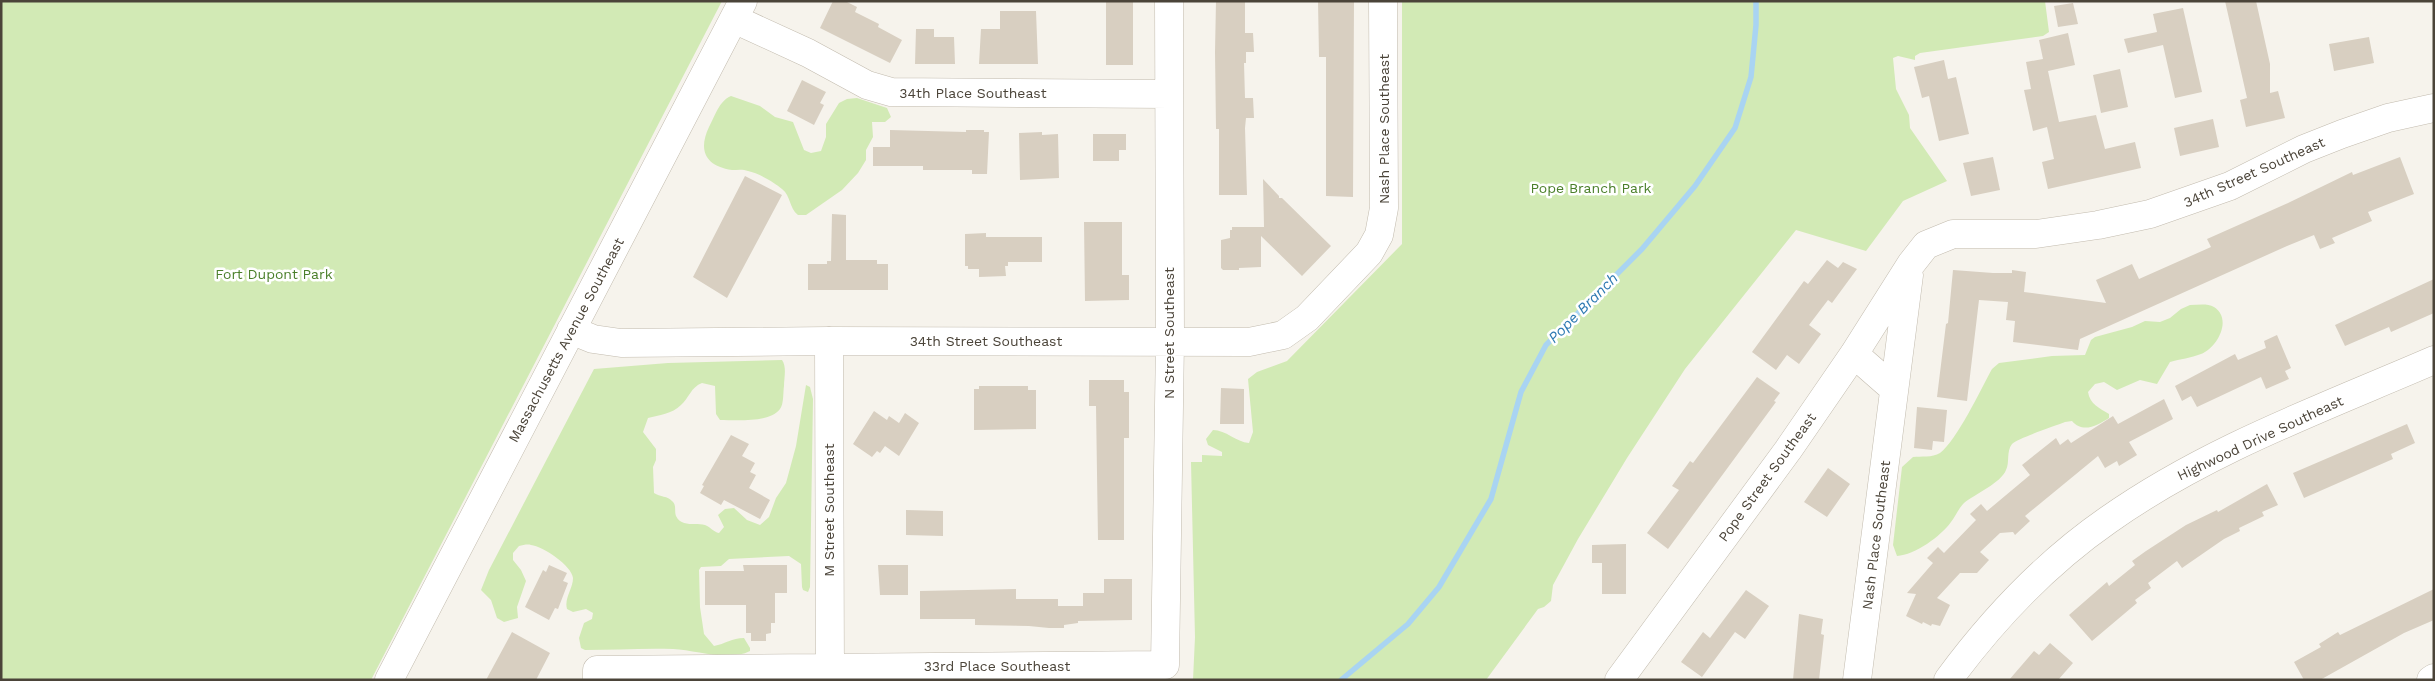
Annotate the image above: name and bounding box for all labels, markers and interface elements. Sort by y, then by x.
street label: Nash Place Southeast [1376,54,1392,204]
street label: 34th Place Southeast [899,85,1047,101]
street label: 34th Street Southeast [2181,134,2327,210]
park label: Pope Branch Park [1530,180,1652,196]
street label: Massachusetts Avenue Southeast [505,235,627,445]
park label: Fort Dupont Park [215,266,333,282]
street label: N Street Southeast [1161,267,1177,399]
water label: Pope Branch [1544,269,1622,347]
street label: 34th Street Southeast [910,333,1062,349]
street label: Highwood Drive Southeast [2174,392,2346,484]
street label: Pope Street Southeast [1715,409,1819,544]
street label: M Street Southeast [821,443,837,577]
street label: Nash Place Southeast [1859,459,1893,611]
street label: 33rd Place Southeast [924,658,1070,674]

